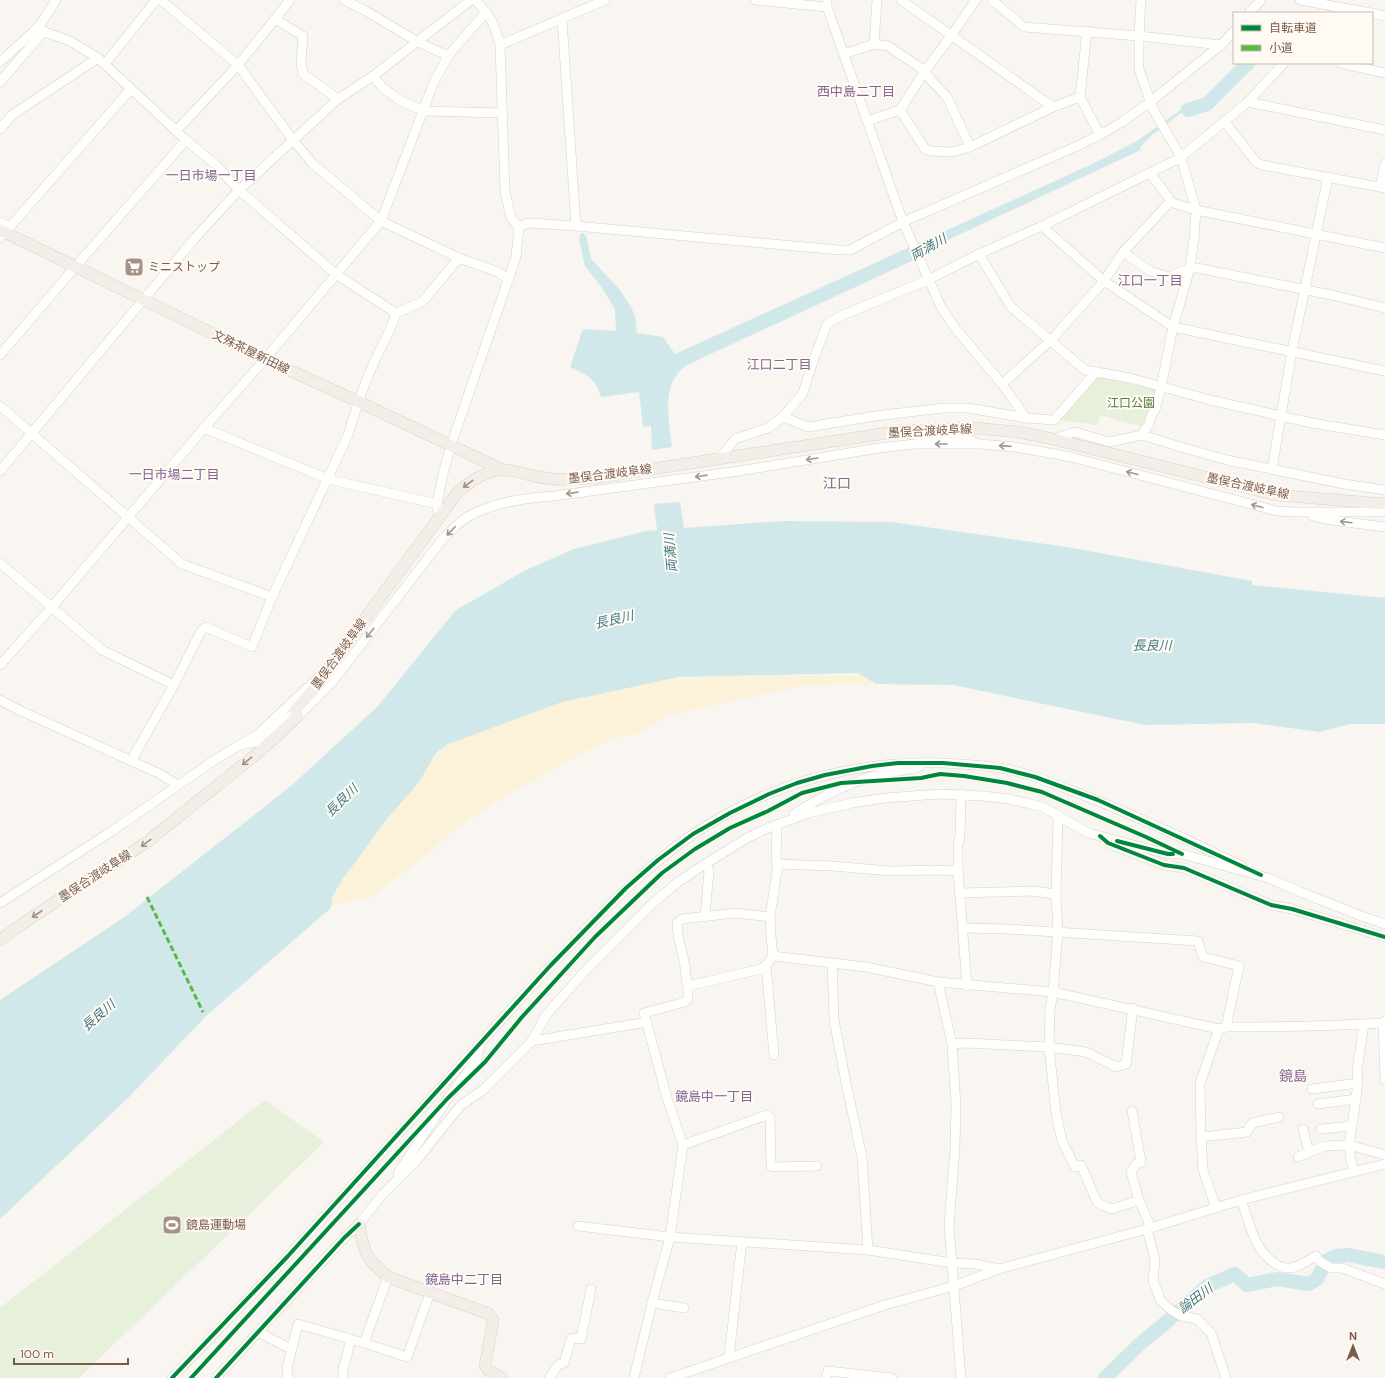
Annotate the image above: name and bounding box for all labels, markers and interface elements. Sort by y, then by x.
legend [1233,12,1373,64]
text: 自転車道 [1269,20,1317,36]
text: 小道 [1269,40,1293,56]
district label: 西中島二丁目 [817,83,895,100]
district label: 一日市場一丁目 [165,167,257,184]
water label: 両満川 [907,229,951,265]
supermarket icon: ミニストップ [123,256,145,278]
place label: ミニストップ [148,259,220,275]
district label: 江口一丁目 [1117,272,1183,289]
street label: 文殊茶屋新田線 [210,326,292,378]
district label: 江口二丁目 [746,356,812,373]
park label: 江口公園 [1107,395,1155,411]
street label: 墨俣合渡岐阜線 [888,421,972,441]
one-way arrow [935,440,948,448]
one-way arrow [999,442,1012,449]
one-way arrow [806,455,819,463]
street label: 墨俣合渡岐阜線 [567,461,653,487]
district label: 一日市場二丁目 [128,466,220,483]
one-way arrow [1125,469,1138,476]
street label: 墨俣合渡岐阜線 [1205,469,1291,503]
one-way arrow [695,472,708,480]
district label: 江口 [823,474,851,492]
one-way arrow [463,480,474,488]
one-way arrow [566,489,579,497]
one-way arrow [1251,502,1264,509]
one-way arrow [1340,518,1353,526]
one-way arrow [446,526,456,536]
water label: 両満川 [660,531,681,573]
water label: 長良川 [593,606,637,632]
street label: 墨俣合渡岐阜線 [308,615,370,693]
one-way arrow [366,628,375,639]
water label: 長良川 [1132,637,1173,654]
one-way arrow [242,757,253,766]
water label: 長良川 [321,779,363,820]
one-way arrow [141,839,152,847]
street label: 墨俣合渡岐阜線 [55,846,135,906]
one-way arrow [32,910,43,918]
water label: 長良川 [78,995,120,1035]
district label: 鏡島 [1279,1067,1307,1085]
district label: 鏡島中一丁目 [675,1088,753,1105]
sports icon: 鏡島運動場 [161,1214,183,1236]
place label: 鏡島運動場 [186,1217,246,1233]
district label: 鏡島中二丁目 [425,1271,503,1288]
water label: 論田川 [1175,1279,1218,1317]
north arrow [1333,1326,1373,1366]
text: N [1349,1329,1357,1343]
scale bar [14,1340,128,1366]
text: 100 m [20,1346,54,1362]

